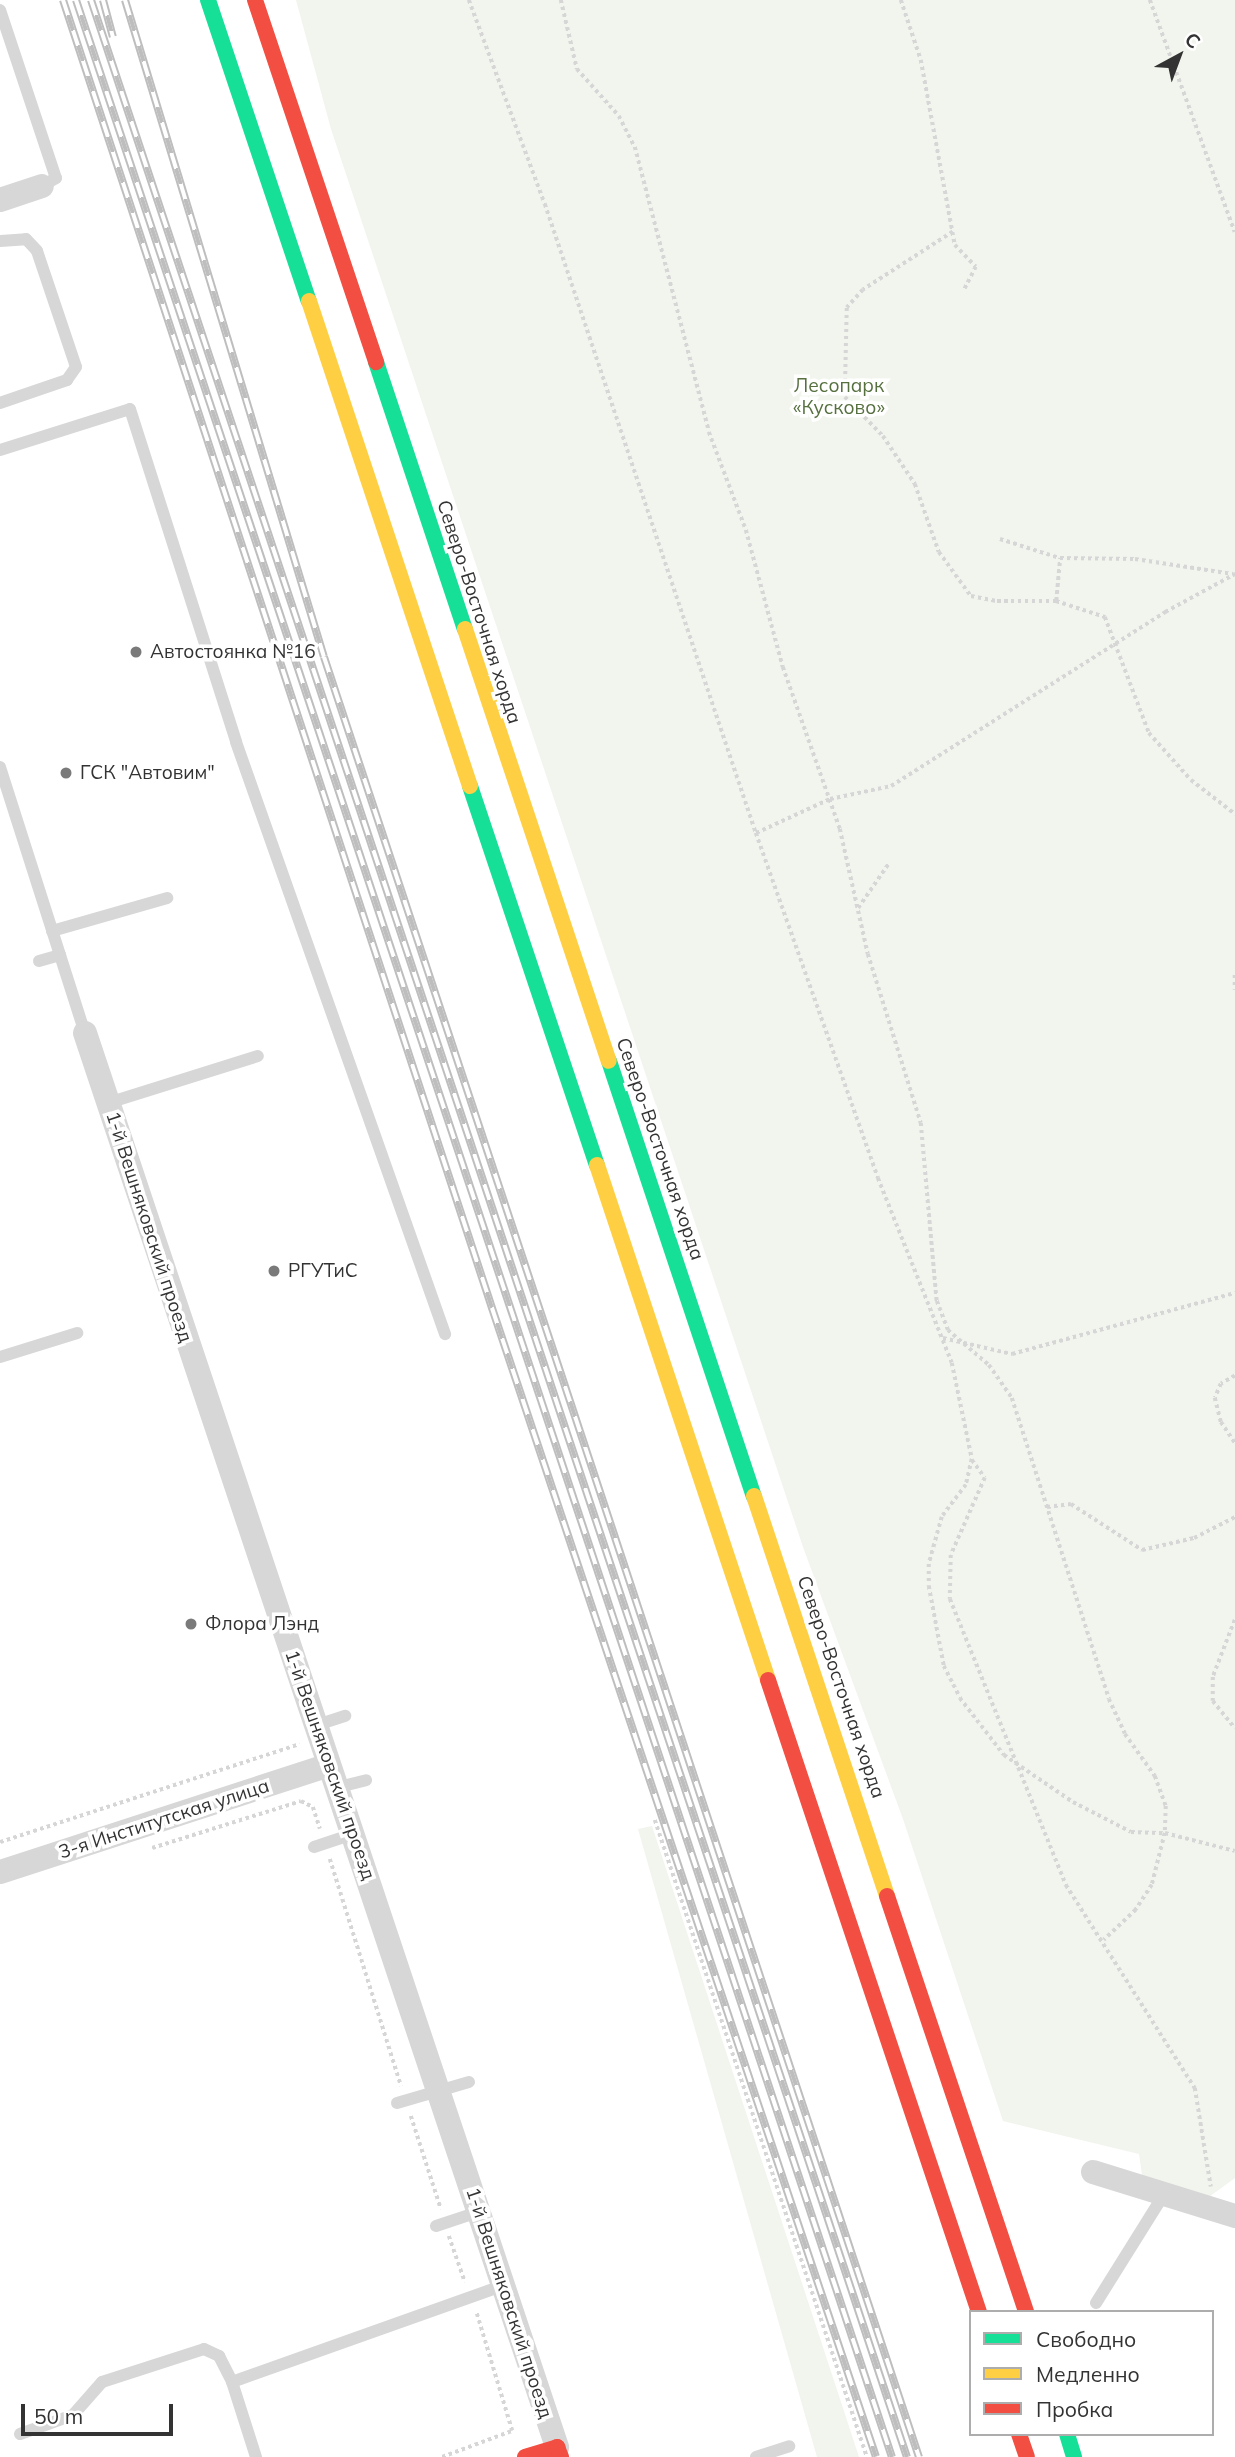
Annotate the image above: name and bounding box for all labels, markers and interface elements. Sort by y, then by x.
north arrow [1144,21,1214,91]
text: С [1180,27,1206,53]
park label: Лесопарк «Кусково» [793,375,885,419]
street label: Северо-Восточная хорда [432,497,526,727]
place label: Автостоянка №16 [150,641,316,663]
marker: Автостоянка №16 [128,644,144,660]
place label: ГСК "Автовим" [80,762,215,784]
marker: ГСК "Автовим" [58,765,74,781]
street label: Северо-Восточная хорда [611,1035,709,1263]
street label: 1-й Вешняковский проезд [101,1109,197,1345]
place label: РГУТиС [288,1260,358,1282]
marker: РГУТиС [266,1263,282,1279]
street label: Северо-Восточная хорда [792,1573,890,1801]
place label: Флора Лэнд [205,1613,319,1635]
marker: Флора Лэнд [183,1616,199,1632]
street label: 1-й Вешняковский проезд [280,1647,380,1883]
street label: 3-я Институтская улица [56,1774,272,1864]
street label: 1-й Вешняковский проезд [461,2185,557,2421]
legend [969,2310,1214,2436]
text: Свободно [1036,2326,1136,2352]
text: Медленно [1036,2361,1140,2387]
scale bar [24,2390,177,2434]
text: Пробка [1036,2396,1113,2422]
text: 50 m [34,2403,83,2429]

